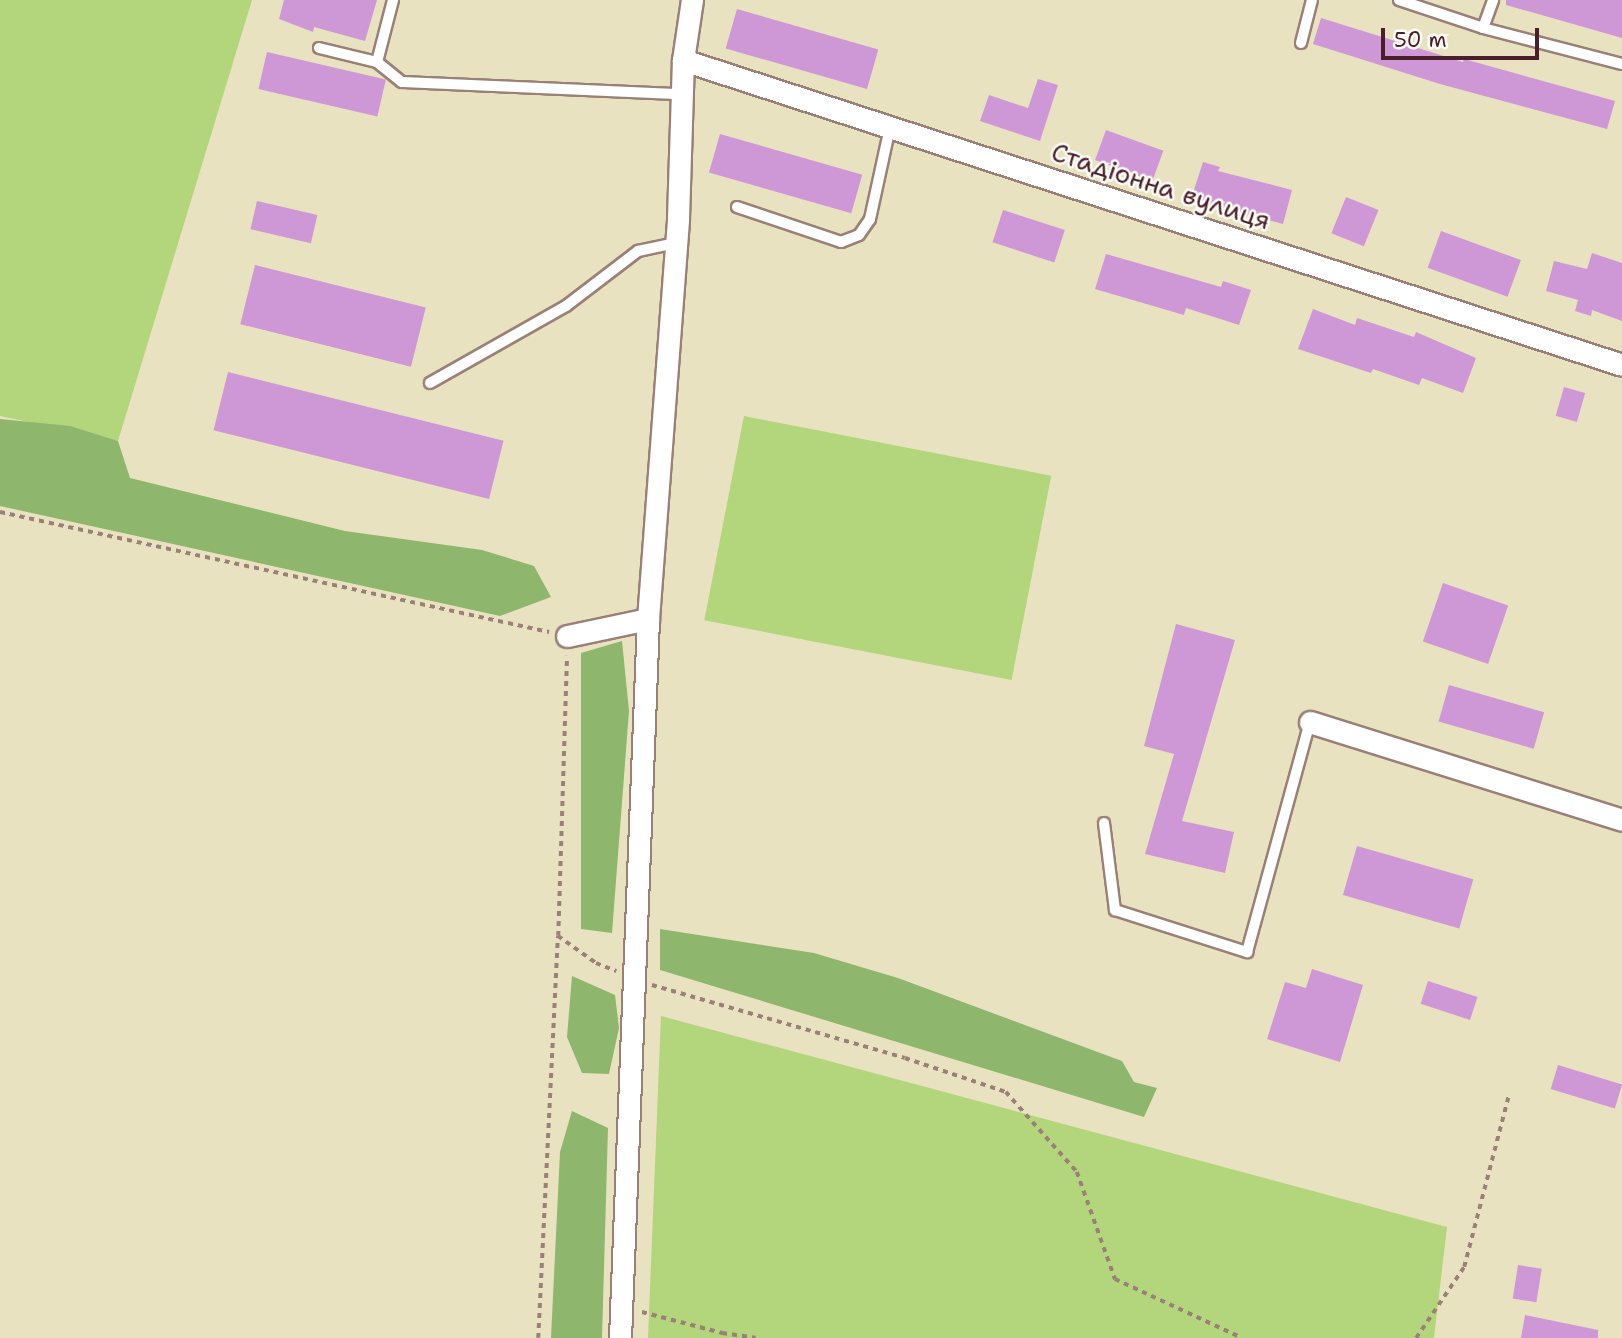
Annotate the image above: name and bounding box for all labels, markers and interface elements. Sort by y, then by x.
scale bar [1384,14,1542,58]
text: 50 m [1394,26,1447,54]
street label: Стадіонна вулиця [1048,136,1274,236]

